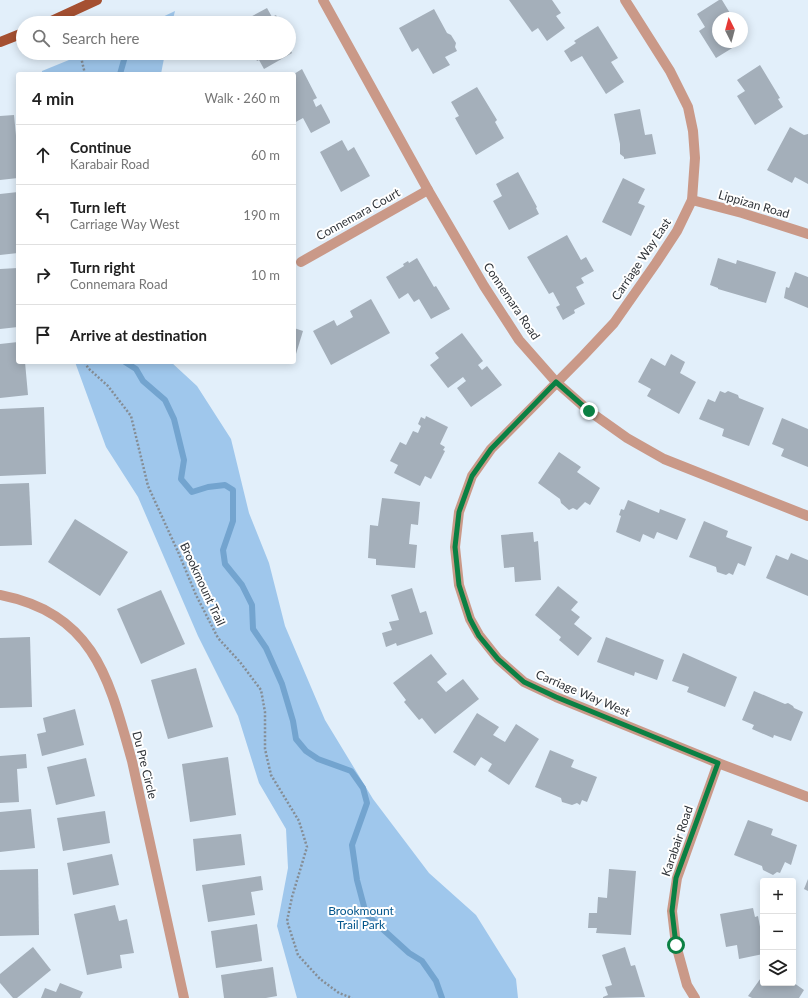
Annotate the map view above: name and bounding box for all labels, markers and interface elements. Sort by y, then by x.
north arrow [712,12,748,48]
search box [16,16,296,60]
icon: search [30,27,52,49]
text: Search here [62,29,139,47]
text: 4 min [32,88,74,109]
text: Walk · 260 m [204,90,280,106]
text: Continue [70,138,131,156]
icon: ahead [32,144,54,166]
text: 60 m [251,147,280,163]
text: Karabair Road [70,156,150,172]
street label: Connemara Court [313,184,403,243]
street label: Lippizan Road [717,187,791,221]
text: Turn left [70,198,126,216]
icon: left [32,204,54,226]
text: 190 m [243,207,280,223]
street label: Carriage Way East [608,215,674,303]
text: Carriage Way West [70,216,179,232]
text: Turn right [70,258,135,276]
street label: Connemara Road [481,259,543,343]
icon: right [32,264,54,286]
text: 10 m [251,267,280,283]
text: Connemara Road [70,276,168,292]
icon: arrive [32,324,54,346]
text: Arrive at destination [70,326,207,344]
route end [580,402,598,420]
street label: Brookmount Trail [177,540,229,628]
street label: Carriage Way West [534,666,633,720]
street label: Du Pre Circle [129,730,161,800]
street label: Karabair Road [658,804,696,878]
map controls [760,878,796,986]
button: + [760,878,796,914]
park label: Brookmount Trail Park [328,903,395,932]
button: − [760,914,796,950]
route start [667,936,685,954]
button: layers [760,950,796,986]

